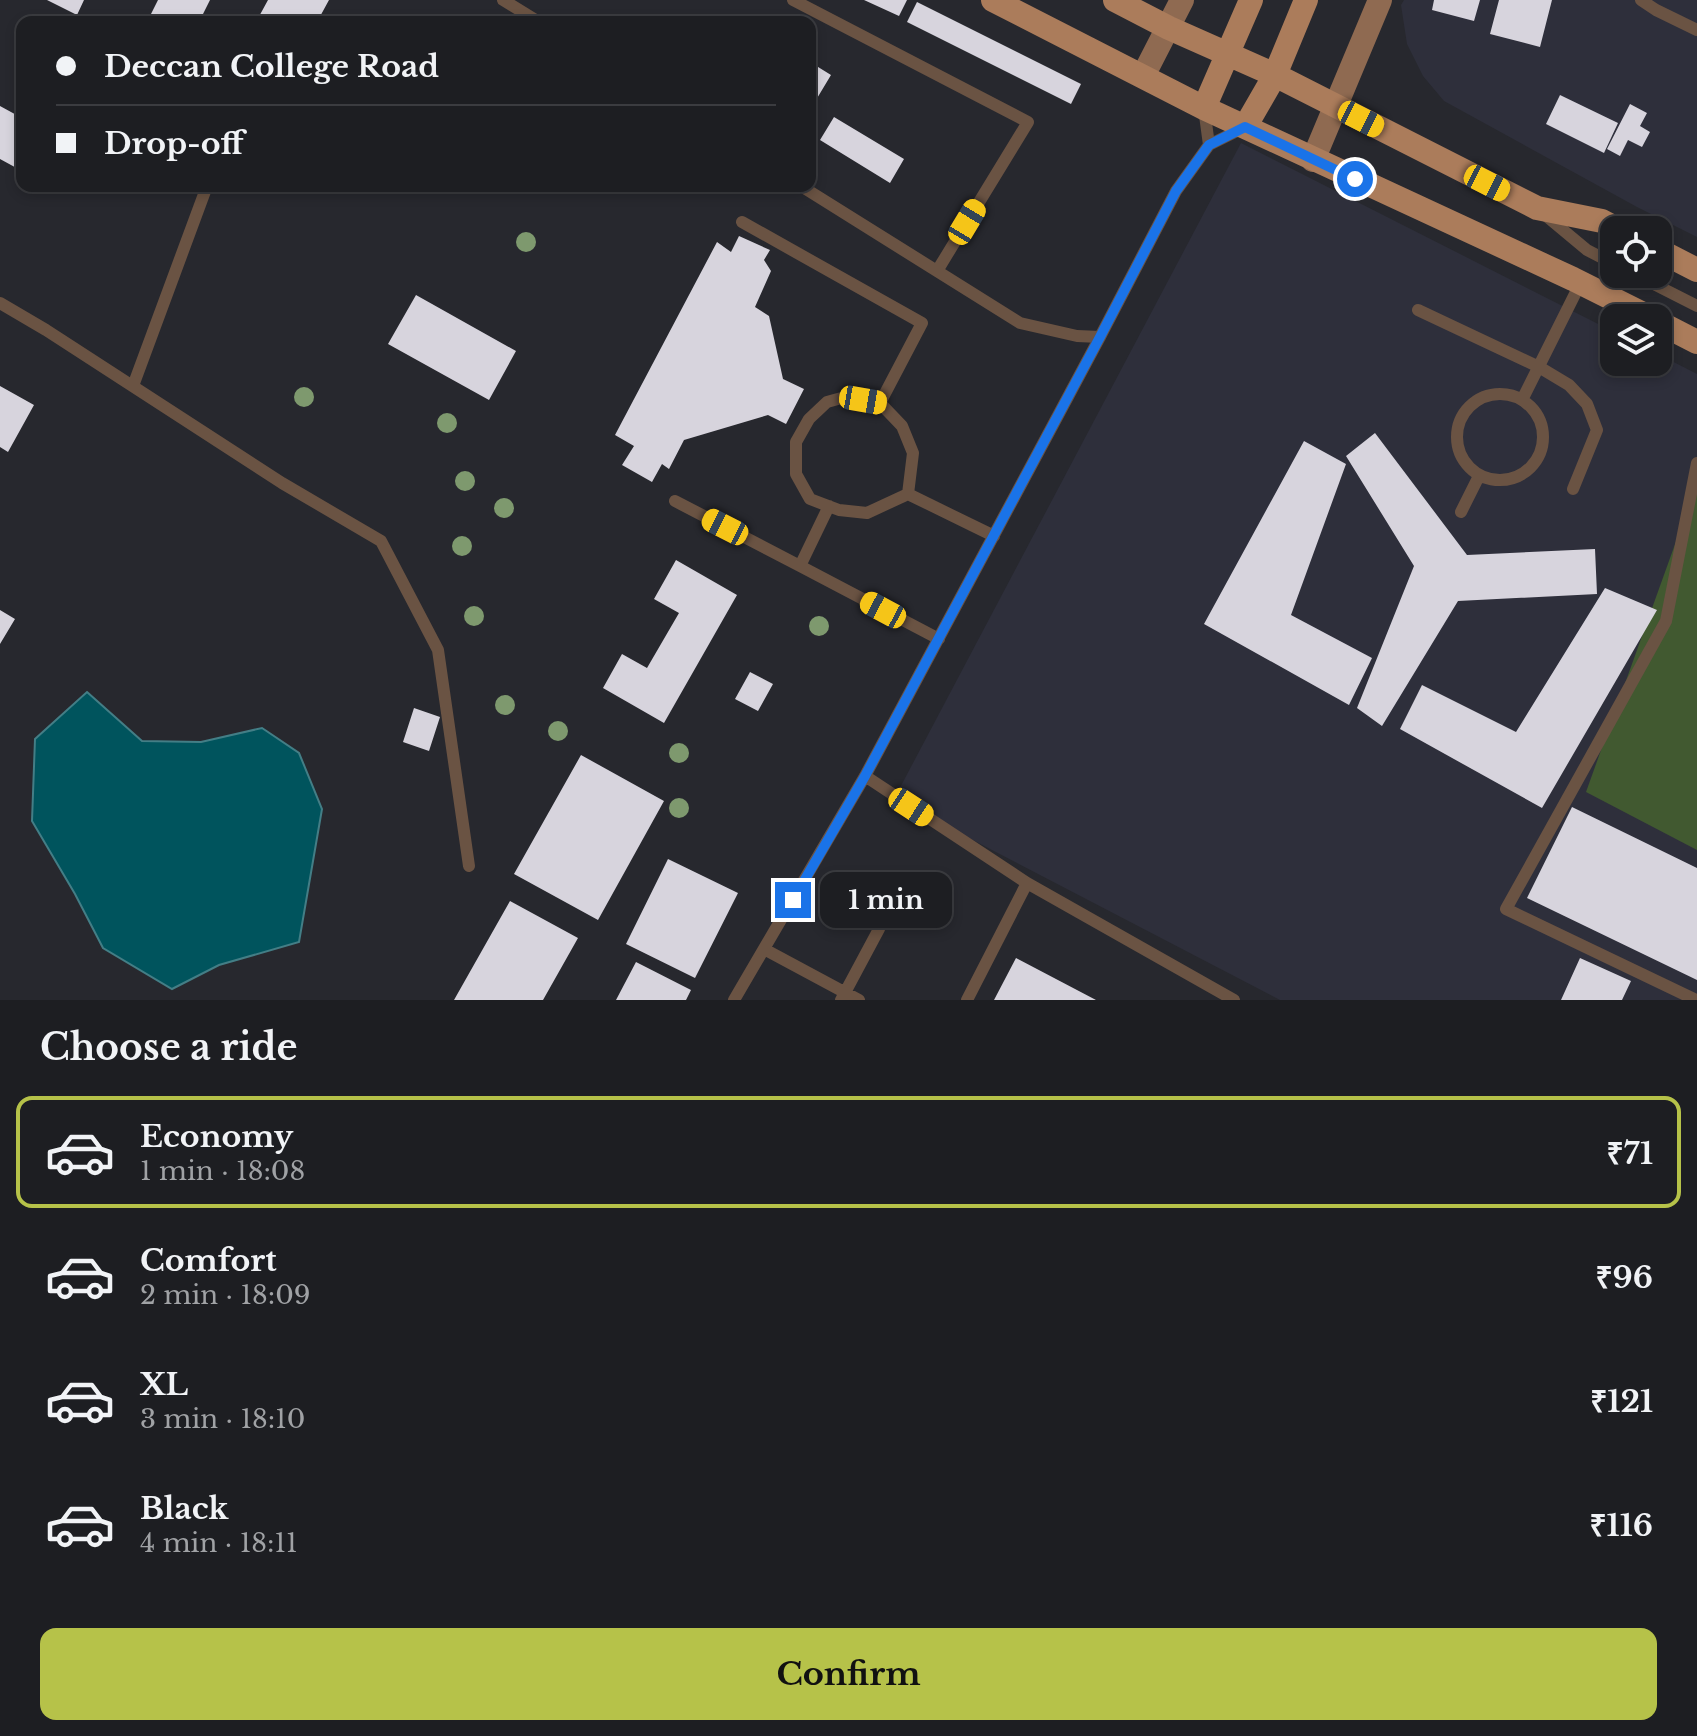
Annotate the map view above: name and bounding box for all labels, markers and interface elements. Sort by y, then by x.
text: Deccan College Road [104,48,439,85]
car [1334,97,1388,141]
text: Drop-off [104,125,244,162]
route start [1337,161,1373,197]
car [1460,161,1514,205]
car [944,195,990,249]
map controls [1600,216,1672,376]
button: locate [1600,216,1672,288]
button: layers [1600,304,1672,376]
car [837,384,889,416]
car [698,505,752,549]
car [856,588,910,632]
car [884,784,938,830]
callout: 1 min [821,872,953,928]
route end [775,882,811,918]
text: 1 min [848,884,924,916]
text: Choose a ride [40,1025,297,1070]
icon: car [44,1116,116,1188]
text: Economy [140,1118,293,1155]
text: ₹71 [1607,1135,1653,1172]
text: 1 min · 18:08 [140,1155,305,1187]
icon: car [44,1240,116,1312]
text: Comfort [140,1242,277,1279]
text: ₹96 [1595,1259,1653,1296]
text: 2 min · 18:09 [140,1279,311,1311]
icon: car [44,1364,116,1436]
text: XL [140,1366,188,1403]
text: ₹121 [1590,1383,1653,1420]
text: 3 min · 18:10 [140,1403,305,1435]
icon: car [44,1488,116,1560]
text: Black [140,1490,228,1527]
text: ₹116 [1589,1507,1653,1544]
text: 4 min · 18:11 [140,1527,298,1559]
button: Confirm [40,1628,1657,1720]

